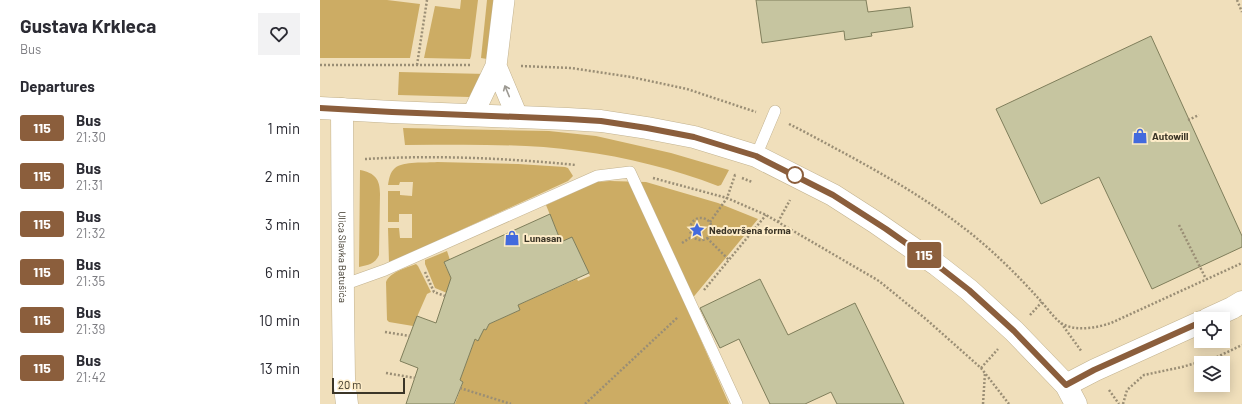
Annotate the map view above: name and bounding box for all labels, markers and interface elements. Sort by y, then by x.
button: heart [258,13,300,55]
text: Gustava Krkleca [20,14,156,37]
text: Bus [20,41,41,57]
text: Departures [20,77,95,95]
one-way arrow [502,85,510,97]
text: Bus [76,111,101,129]
text: 115 [33,119,51,136]
text: 1 min [267,119,300,137]
shop icon: Autowill [1131,127,1149,145]
text: 21:30 [76,129,106,145]
place label: Autowill [1152,130,1188,142]
text: Bus [76,159,101,177]
unlabelled marker [786,166,804,184]
text: 115 [33,167,51,184]
text: 2 min [265,167,300,185]
text: 21:31 [76,177,103,193]
text: Bus [76,207,101,225]
street label: Ulica Slavka Batušića [337,211,349,303]
text: 115 [33,215,51,232]
text: 3 min [265,215,300,233]
place icon: Nedovršena forma [688,221,706,239]
place label: Nedovršena forma [709,224,791,236]
text: 21:32 [76,225,105,241]
shop icon: Lunasan [503,229,521,247]
place label: Lunasan [524,232,562,244]
line badge: 115 [901,242,947,268]
text: 115 [915,246,933,263]
text: Bus [76,255,101,273]
text: 115 [33,263,51,280]
text: 6 min [265,263,300,281]
text: 21:35 [76,273,105,289]
text: Bus [76,303,101,321]
text: 115 [33,311,51,328]
text: 10 min [259,311,300,329]
map controls [1194,312,1230,392]
button: locate [1194,312,1230,348]
text: 21:39 [76,321,105,337]
text: Bus [76,351,101,369]
button: layers [1194,356,1230,392]
text: 115 [33,359,51,376]
text: 13 min [260,359,300,377]
text: 21:42 [76,369,106,385]
scale bar [332,376,405,395]
text: 20 m [338,378,361,391]

